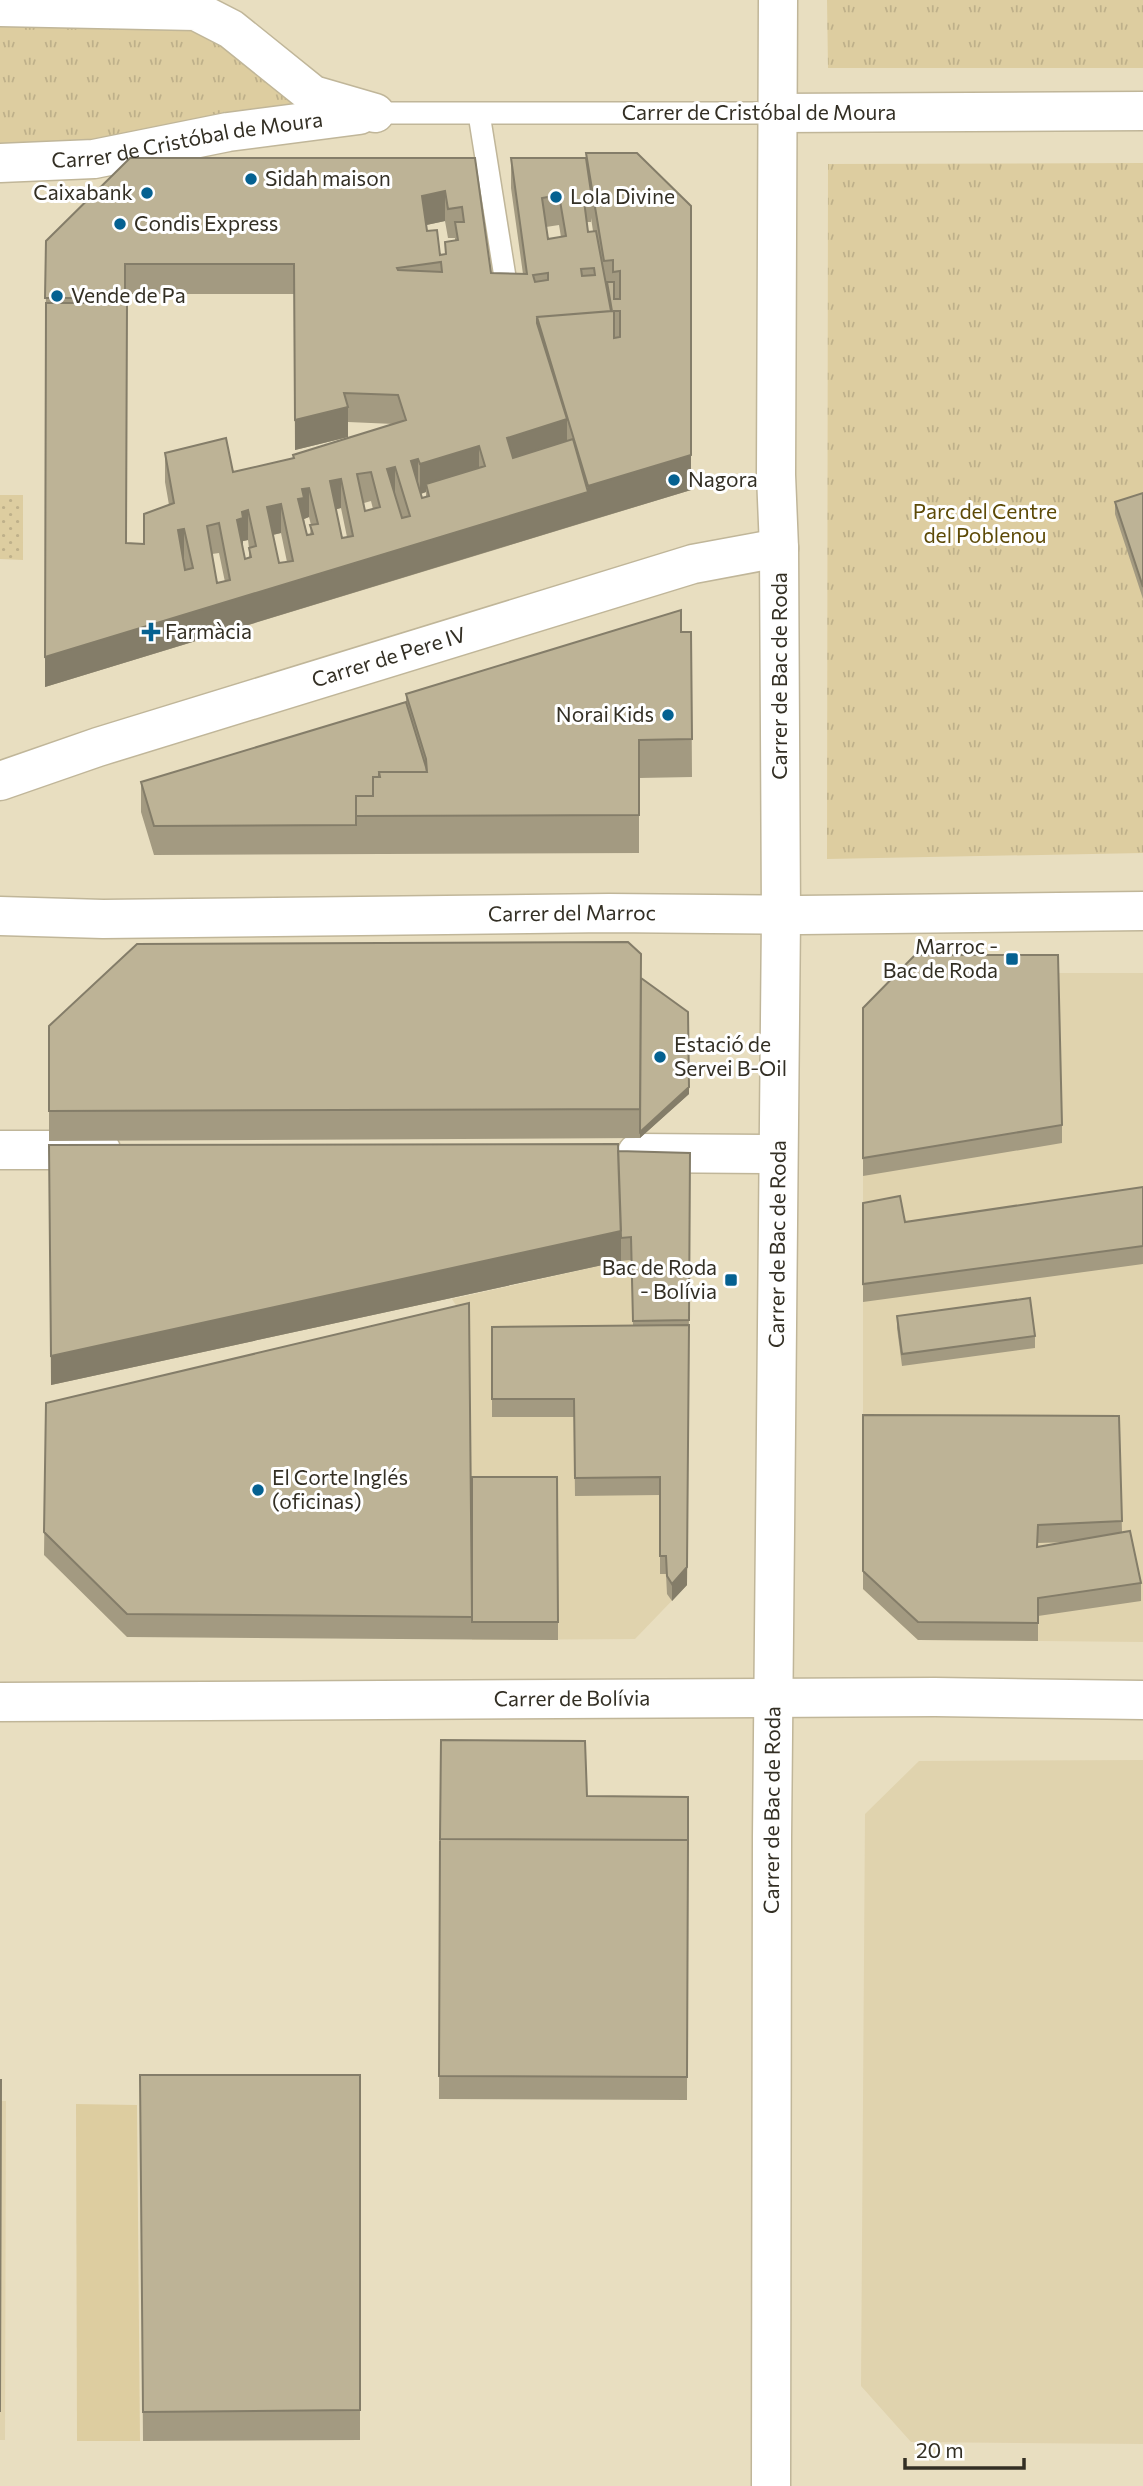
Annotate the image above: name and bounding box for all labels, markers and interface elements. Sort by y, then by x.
street label: Carrer de Cristóbal de Moura [622,99,896,124]
street label: Carrer de Cristóbal de Moura [51,106,324,172]
place label: Sidah maison [265,165,391,190]
marker: Sidah maison [243,171,259,187]
place label: Caixabank [33,179,133,204]
place label: Lola Divine [570,183,675,208]
marker: Caixabank [139,185,155,201]
marker: Lola Divine [548,189,564,205]
place label: Condis Express [134,210,278,235]
marker: Condis Express [112,216,128,232]
place label: Vende de Pa [71,282,186,307]
marker: Vende de Pa [49,288,65,304]
place label: Nagora [688,466,758,491]
marker: Nagora [666,472,682,488]
park label: Parc del Centre del Poblenou [913,498,1057,547]
street label: Carrer de Bac de Roda [766,572,791,780]
place label: Farmàcia [165,618,252,643]
street label: Carrer de Pere IV [308,621,468,692]
marker: Farmàcia [143,624,159,640]
place label: Norai Kids [556,701,654,726]
marker: Norai Kids [660,707,676,723]
street label: Carrer del Marroc [488,899,656,925]
place label: Marroc - Bac de Roda [883,933,998,982]
marker: Marroc - Bac de Roda [1004,951,1020,967]
place label: Estació de Servei B-Oil [674,1031,787,1080]
marker: Estació de Servei B-Oil [652,1049,668,1065]
street label: Carrer de Bac de Roda [763,1140,790,1348]
place label: Bac de Roda - Bolívia [602,1254,717,1303]
marker: Bac de Roda - Bolívia [723,1272,739,1288]
place label: El Corte Inglés (oficinas) [272,1464,408,1513]
marker: El Corte Inglés (oficinas) [250,1482,266,1498]
street label: Carrer de Bolívia [494,1685,650,1710]
street label: Carrer de Bac de Roda [758,1706,784,1914]
scale bar [905,2426,1024,2470]
text: 20 m [916,2437,964,2462]

